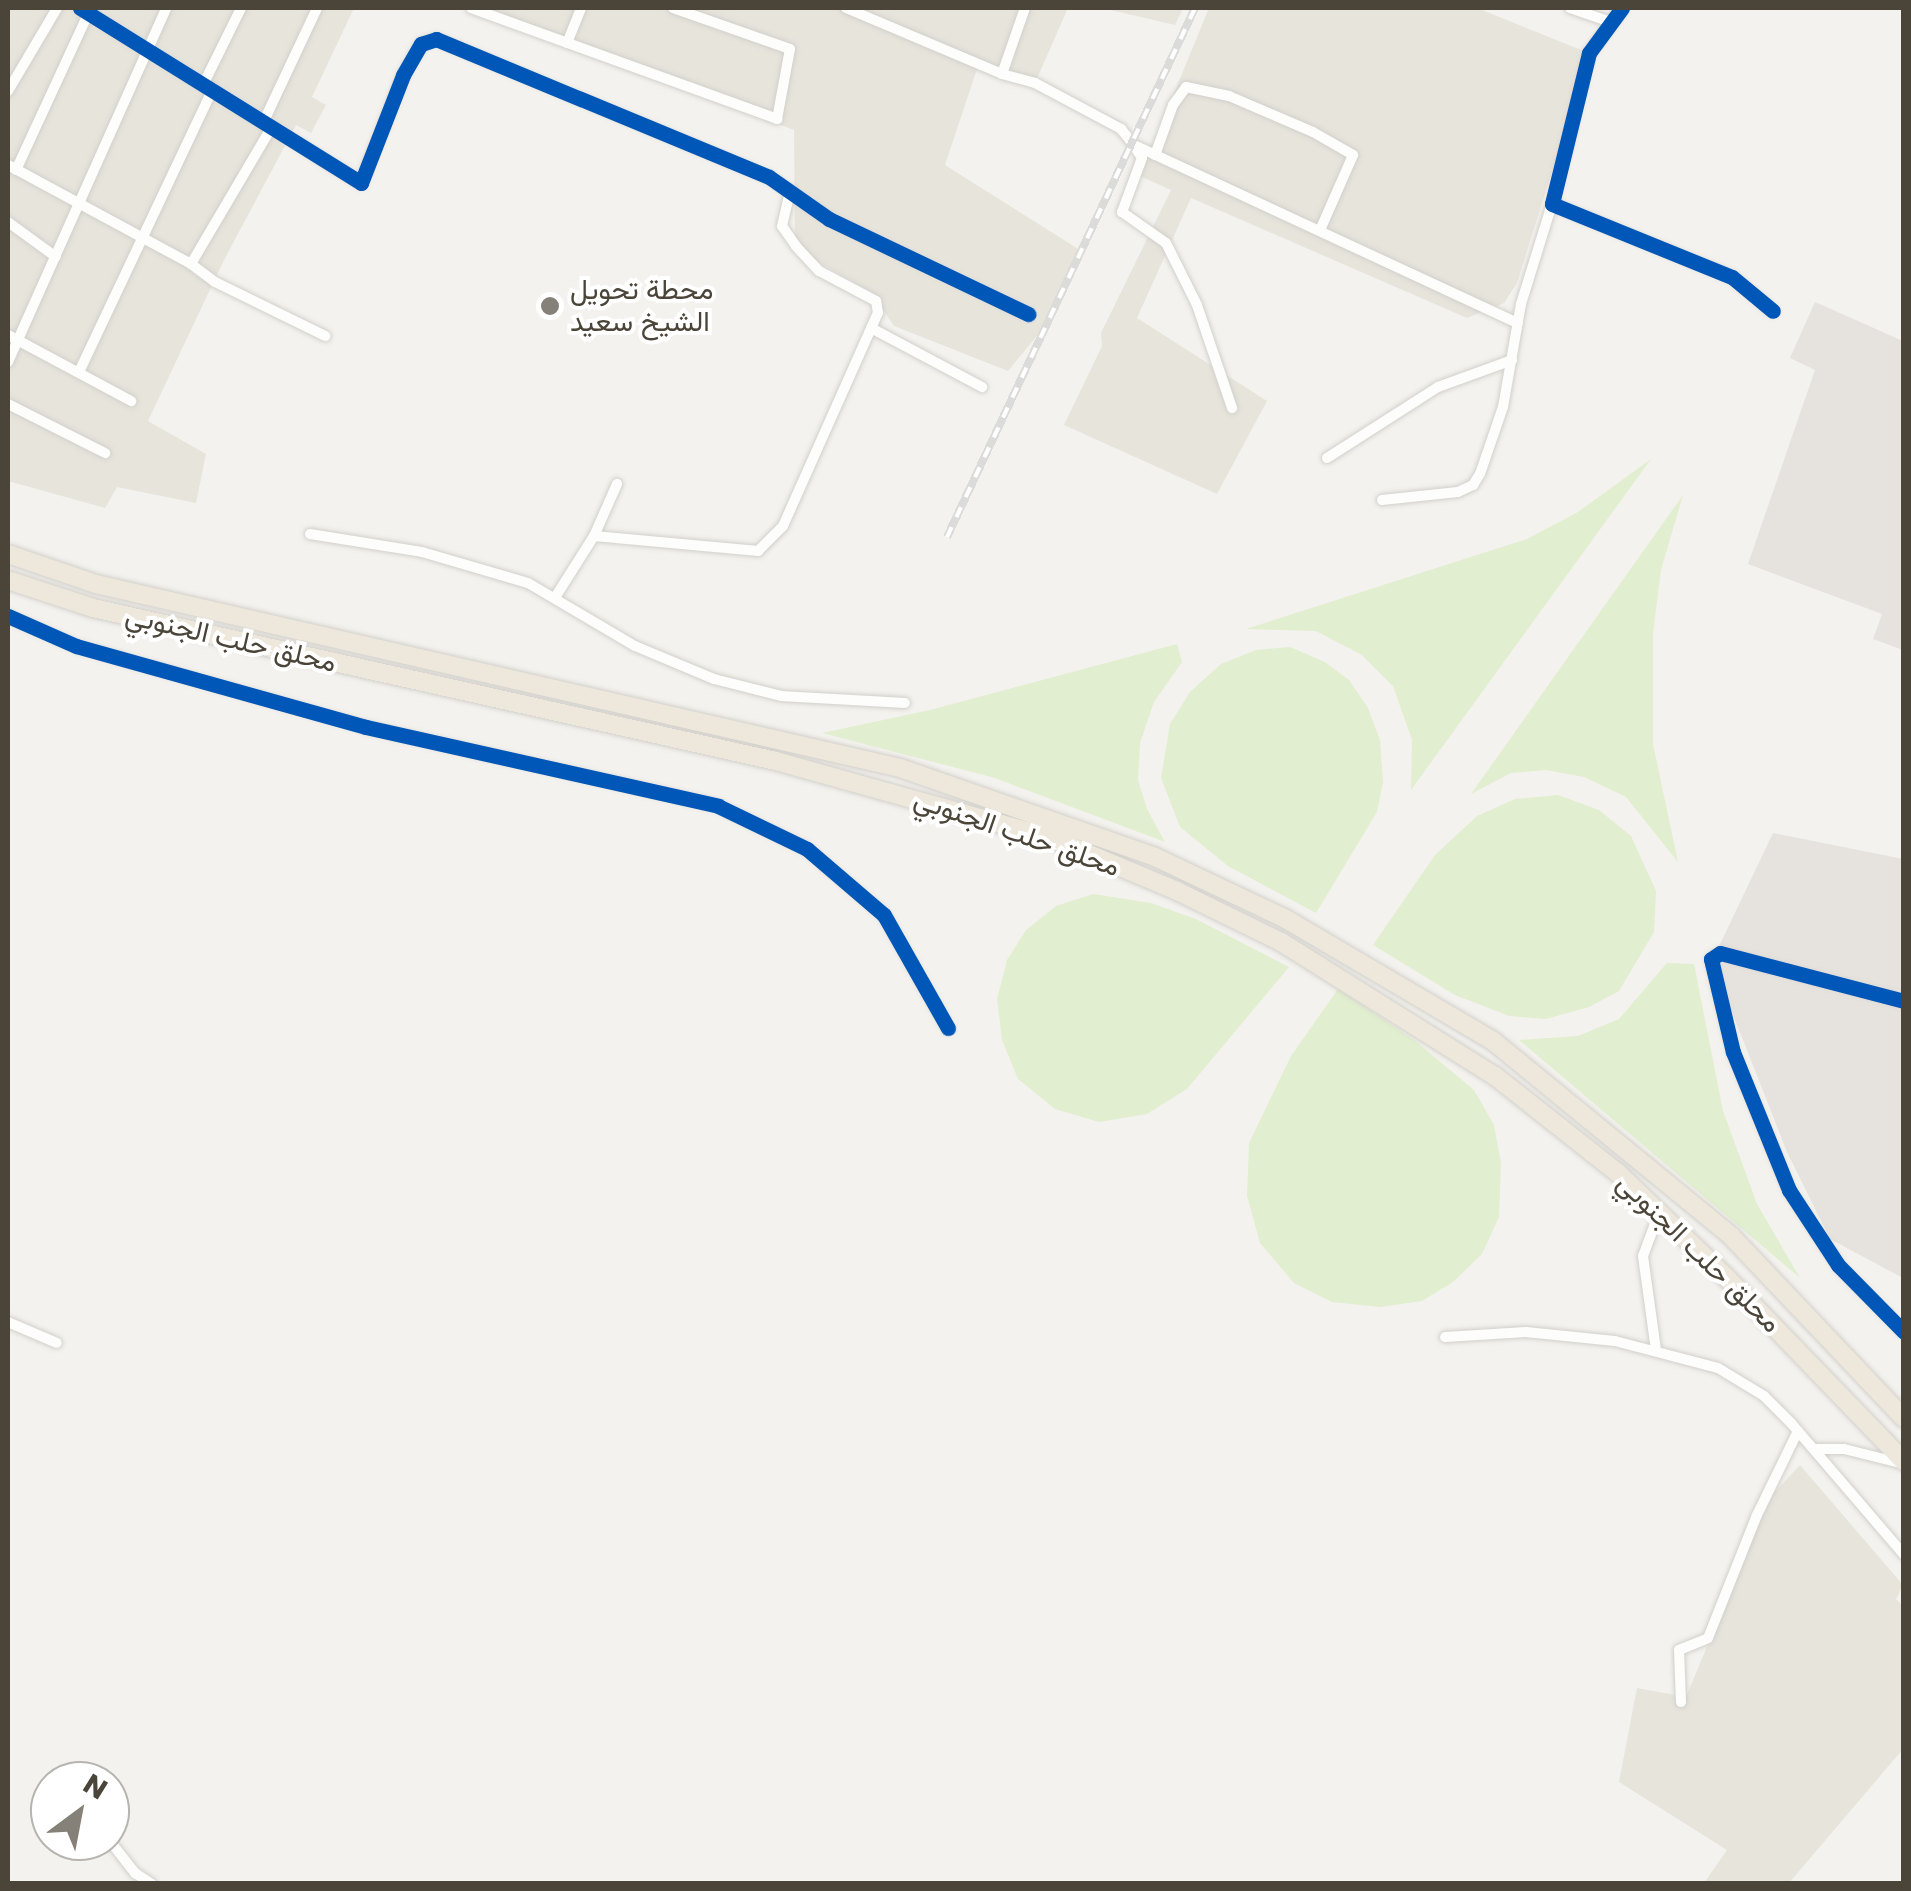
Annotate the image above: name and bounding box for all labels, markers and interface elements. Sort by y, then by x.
place label: محطة تحويل الشيخ سعيد [570,273,713,339]
marker: محطة تحويل الشيخ سعيد [539,295,561,317]
street label: محلق حلب الجنوبي [122,598,340,680]
street label: محلق حلب الجنوبي [910,782,1124,884]
street label: محلق حلب الجنوبي [1610,1166,1788,1340]
north arrow [30,1761,130,1861]
text: N [76,1765,114,1809]

